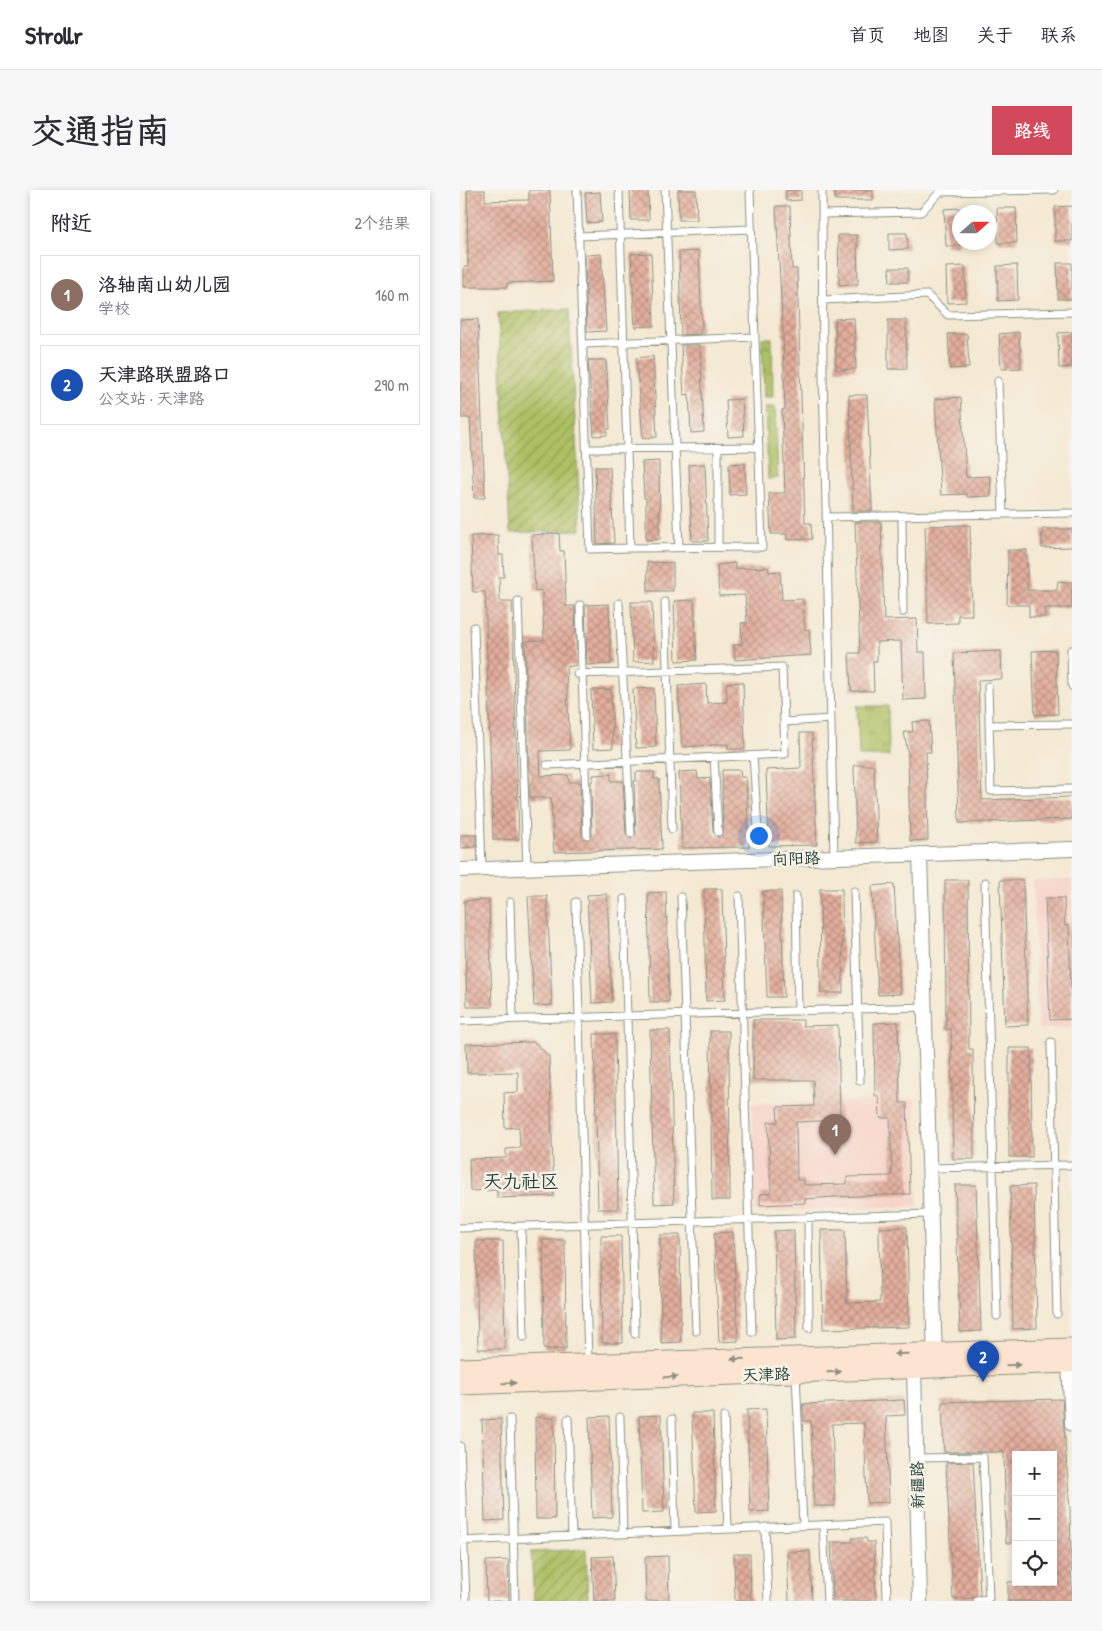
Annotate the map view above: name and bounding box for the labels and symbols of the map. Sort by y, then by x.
north arrow [952,205,997,250]
your location [746,823,772,849]
street label: 向阳路 [772,846,820,870]
pin: 1 [819,1114,851,1155]
district label: 天九社区 [483,1168,559,1194]
pin: 2 [967,1341,999,1382]
one-way arrow [893,1350,909,1358]
one-way arrow [730,1355,746,1363]
one-way arrow [1006,1361,1022,1369]
street label: 天津路 [742,1362,790,1386]
one-way arrow [826,1368,842,1376]
one-way arrow [663,1373,679,1381]
one-way arrow [501,1379,517,1387]
street label: 新疆路 [906,1461,928,1509]

